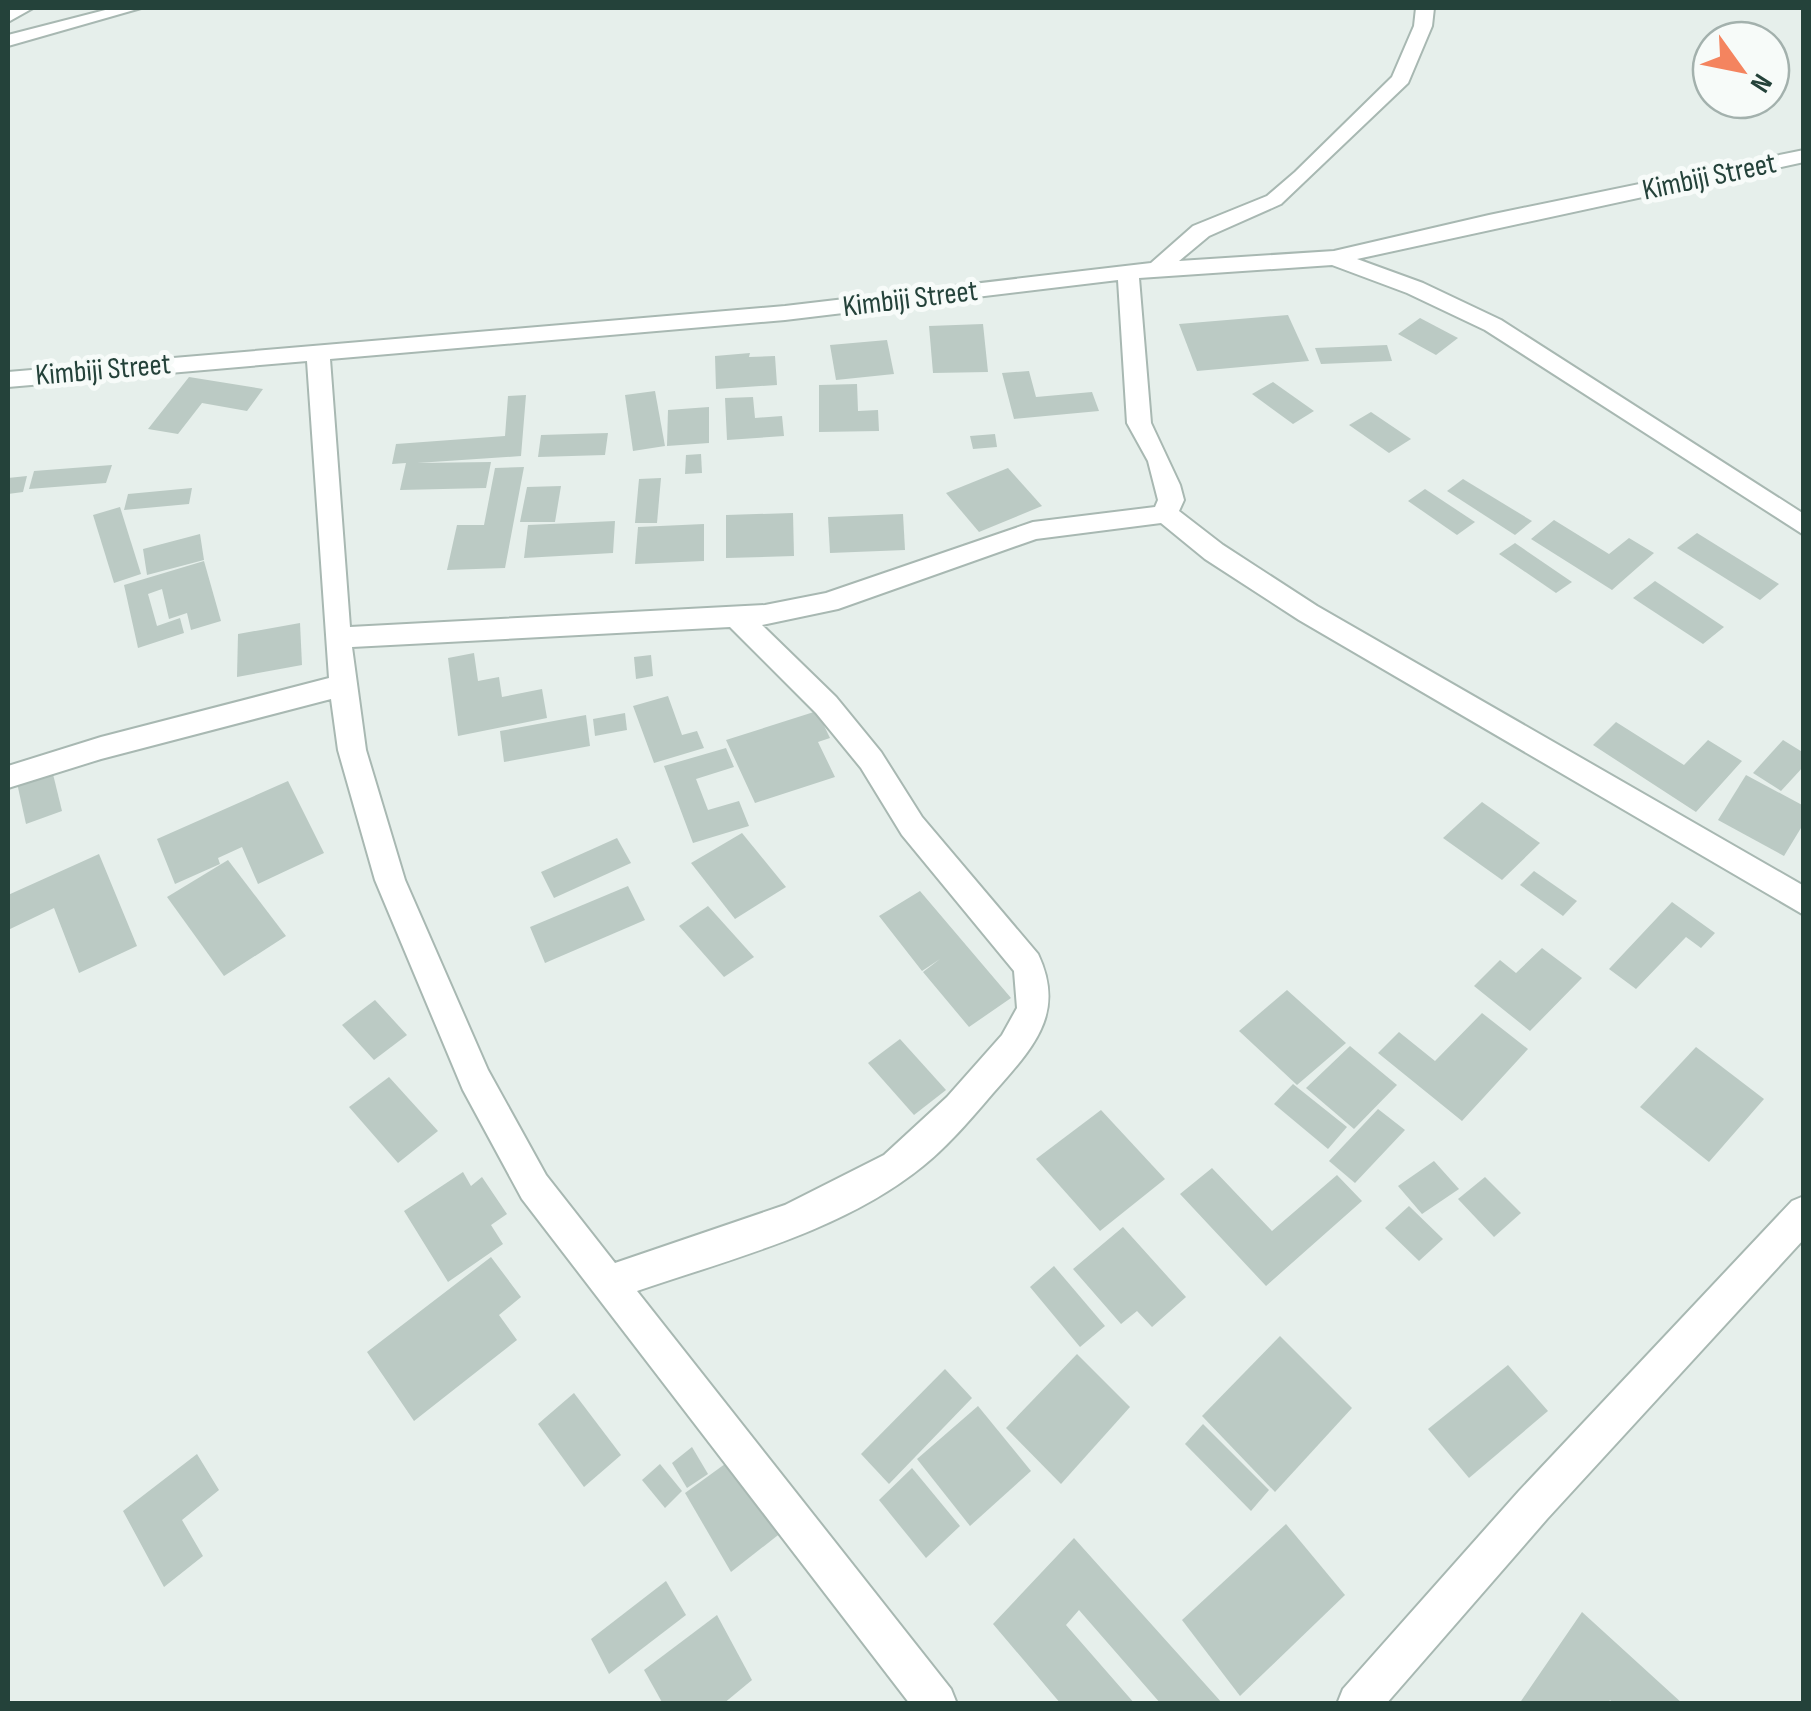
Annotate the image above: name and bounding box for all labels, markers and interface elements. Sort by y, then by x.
north arrow [1691,20,1791,120]
text: N [1743,68,1779,98]
street label: Kimbiji Street [1639,145,1779,209]
street label: Kimbiji Street [841,273,980,325]
street label: Kimbiji Street [34,346,172,394]

